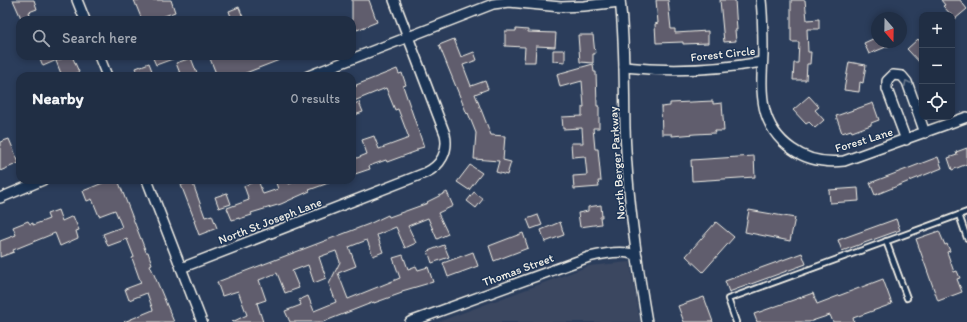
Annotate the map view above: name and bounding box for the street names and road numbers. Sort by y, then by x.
street label: Forest Circle [690,44,756,64]
street label: North Berger Parkway [606,106,628,220]
street label: Forest Lane [833,124,895,155]
street label: North St Joseph Lane [216,195,324,247]
street label: Thomas Street [480,250,556,289]

